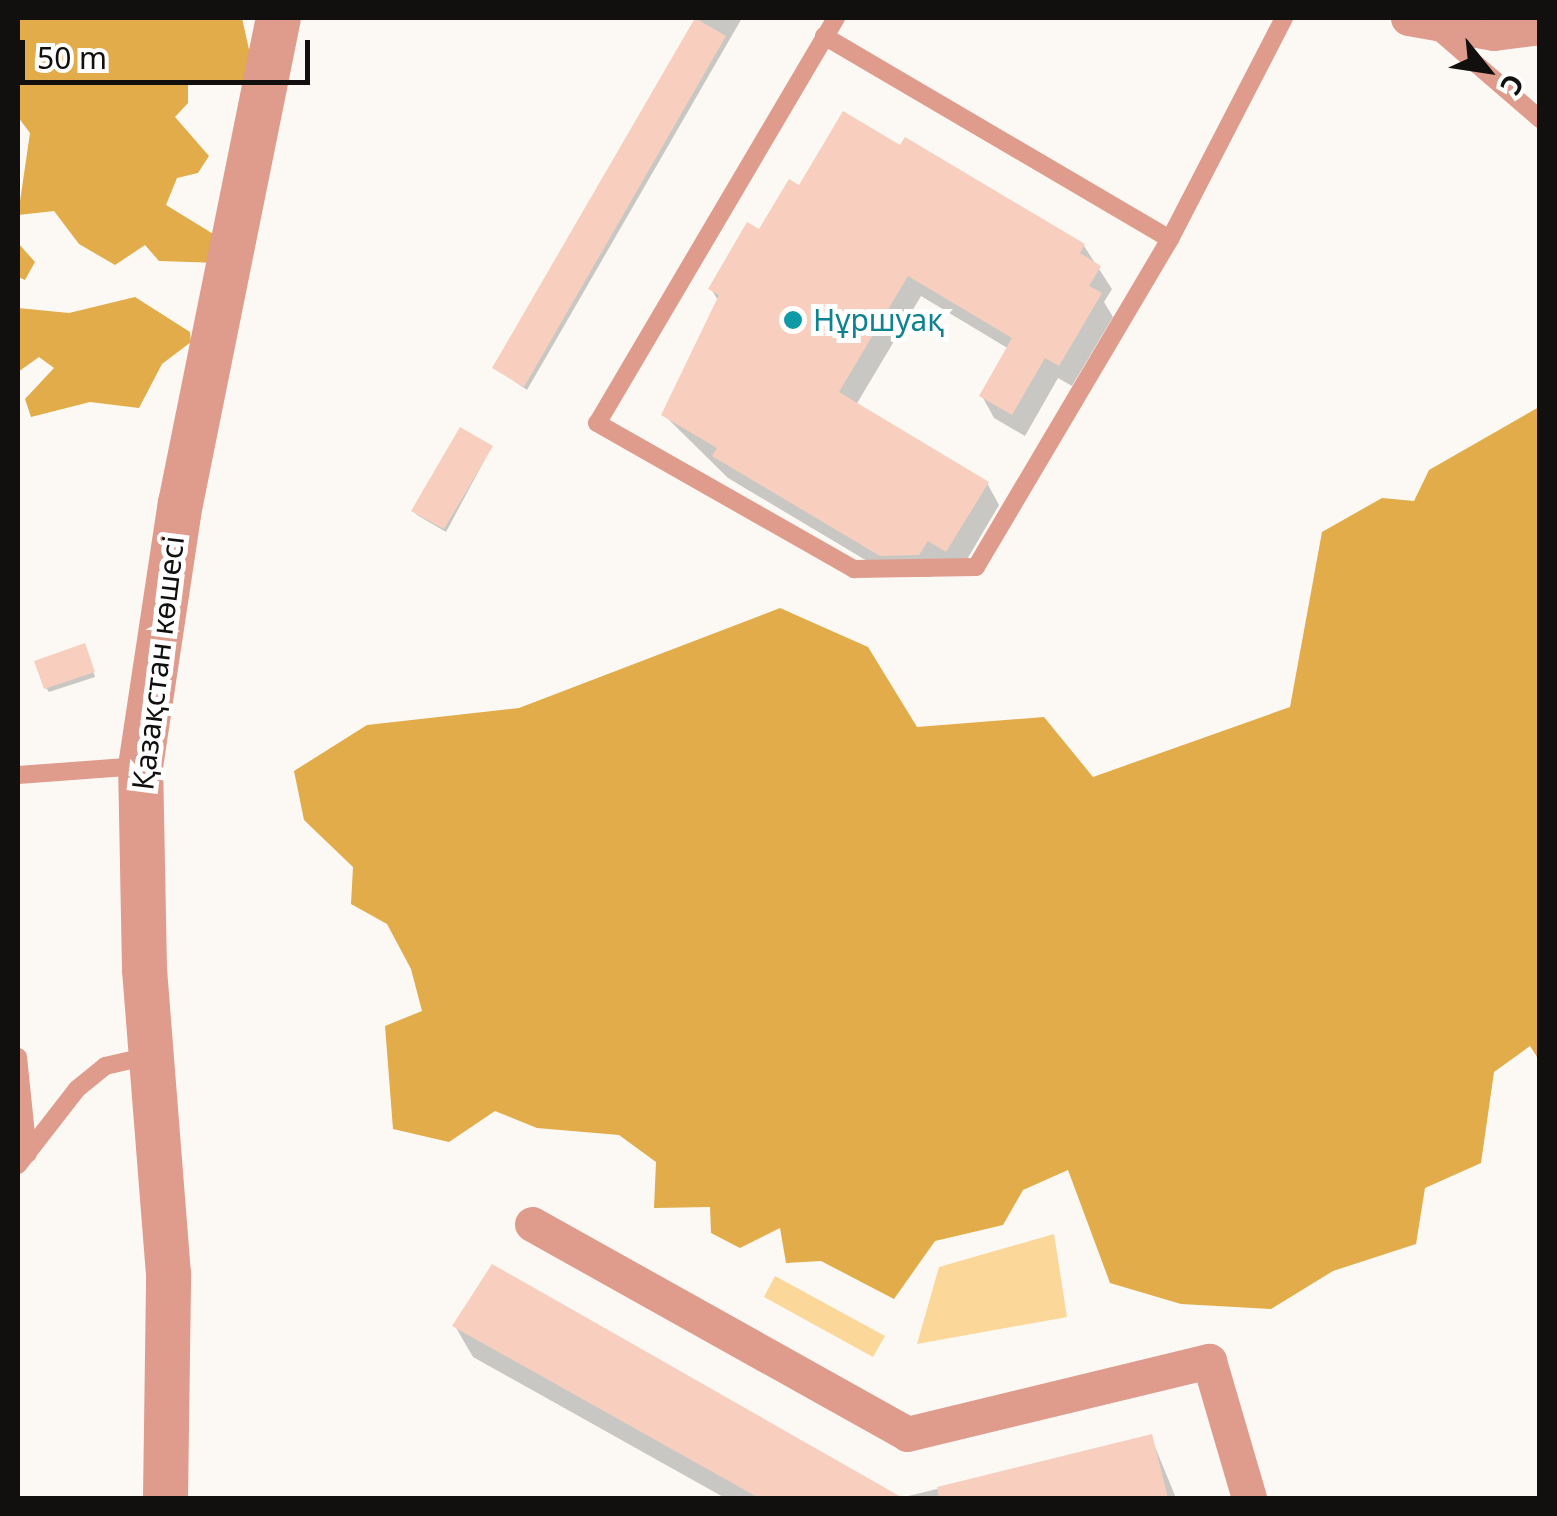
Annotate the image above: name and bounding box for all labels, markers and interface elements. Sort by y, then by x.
scale bar [25,20,315,82]
north arrow [1437,20,1537,120]
text: 50 m [37,37,107,78]
text: С [1492,68,1534,102]
place label: Нұршуақ [813,302,944,338]
marker: Нұршуақ [782,309,804,331]
street label: Қазақстан көшесі [125,534,191,792]

